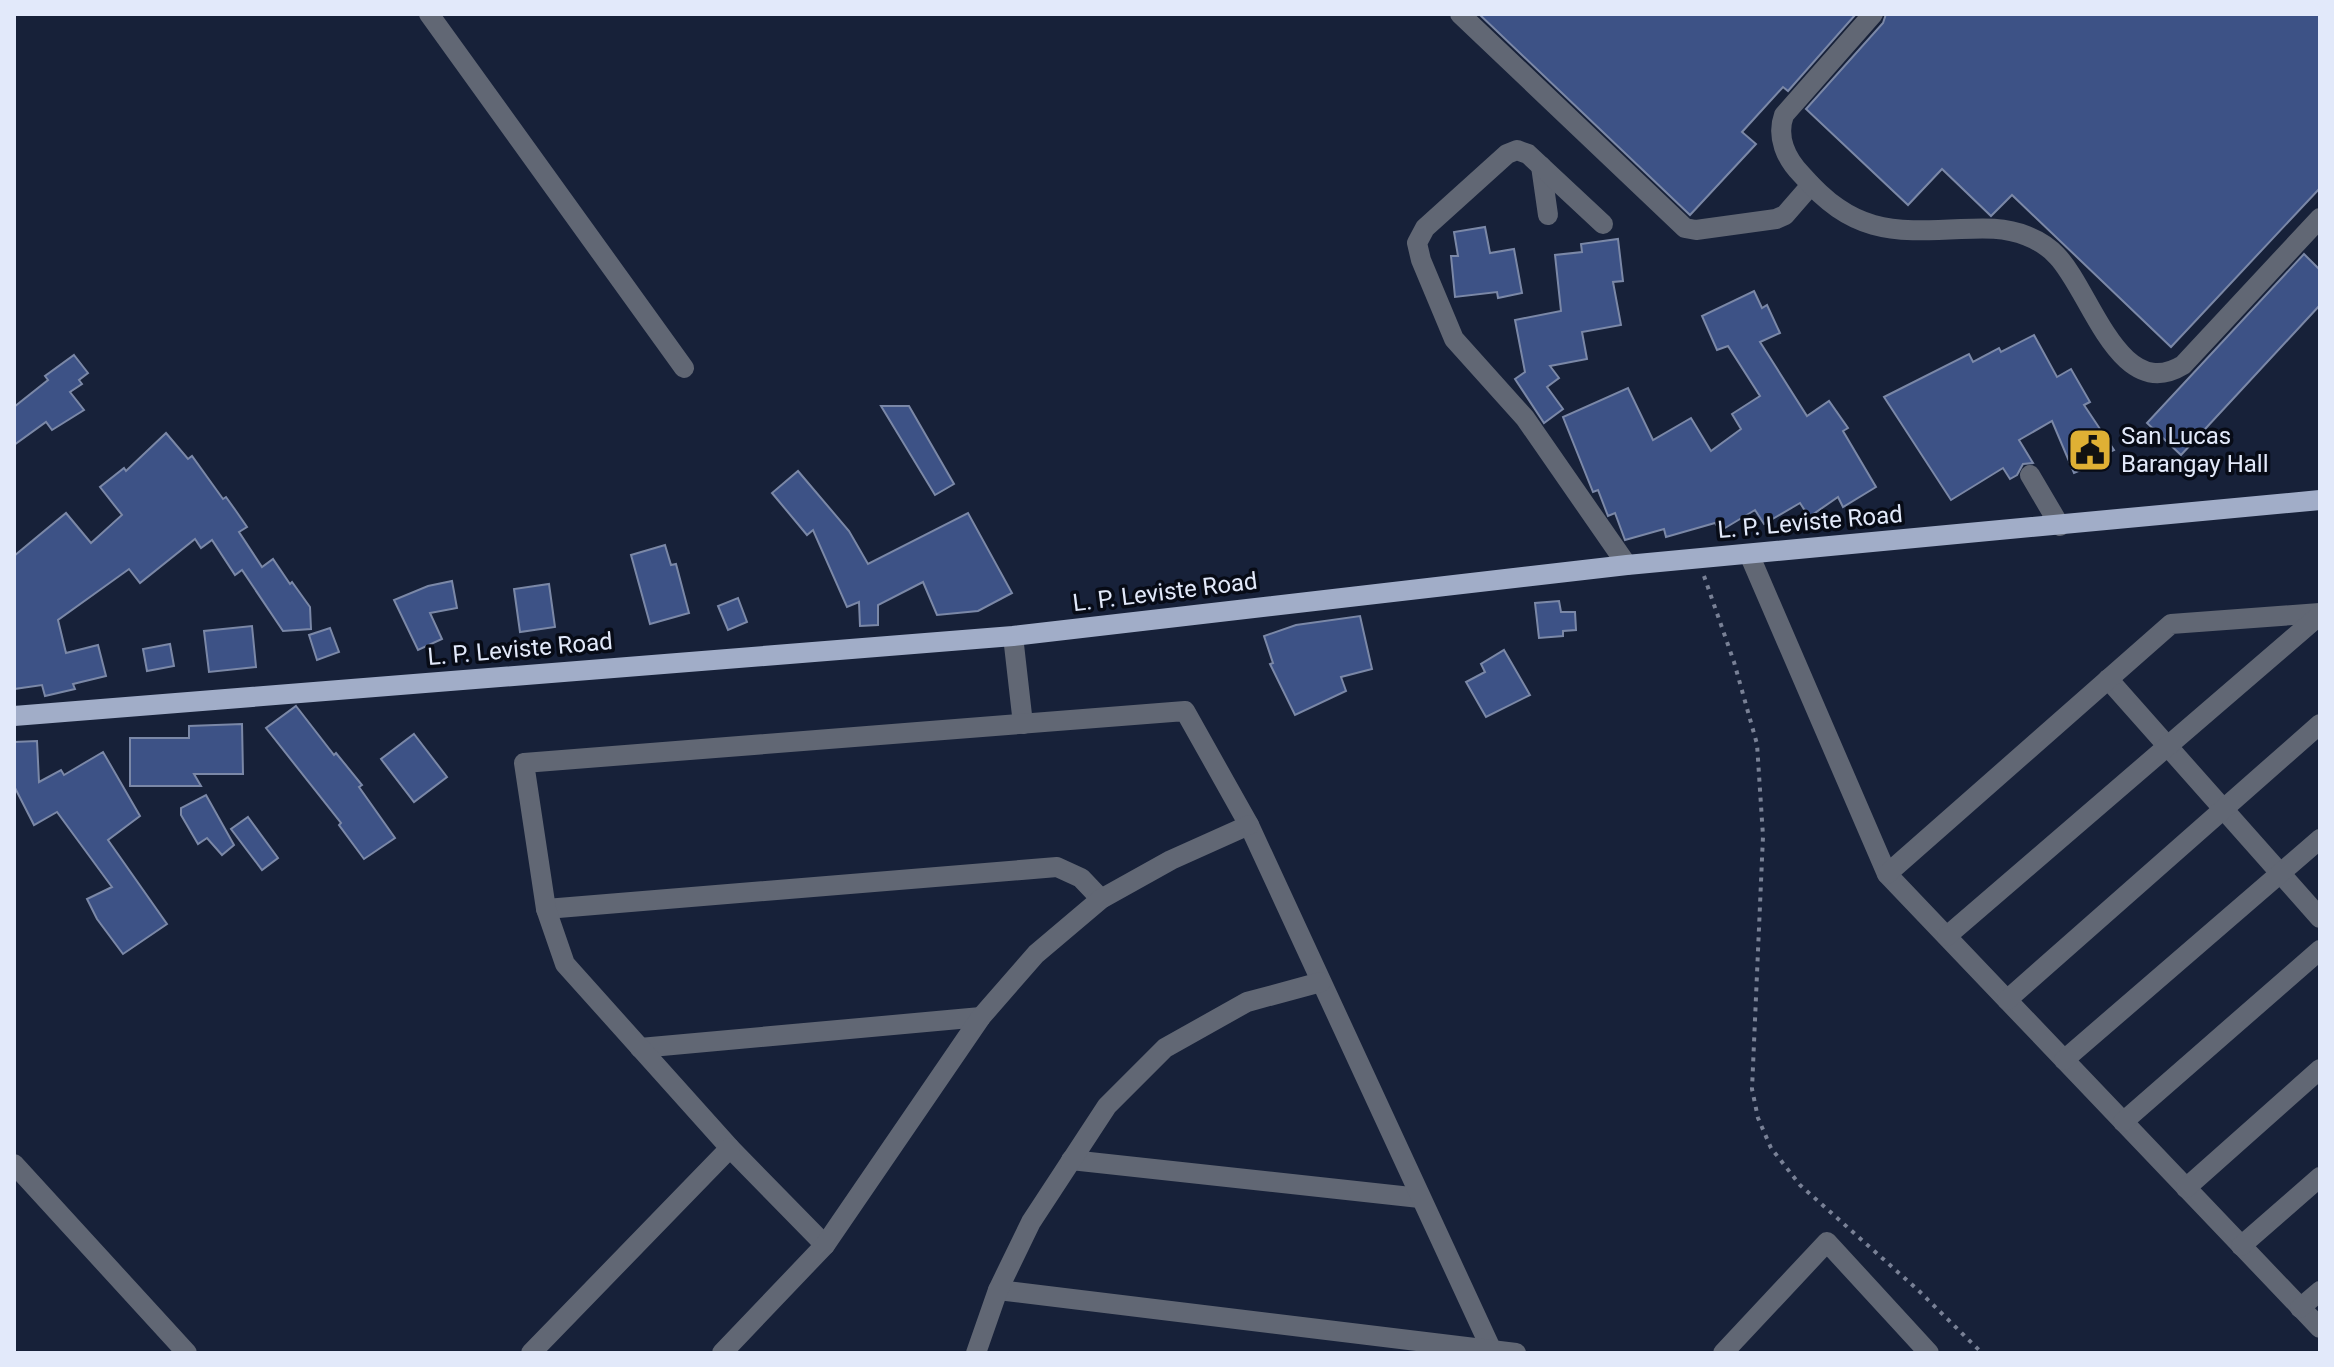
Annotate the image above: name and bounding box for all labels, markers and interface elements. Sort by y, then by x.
place label: San Lucas Barangay Hall [2121,422,2269,478]
public building icon: San Lucas Barangay Hall [2066,426,2114,474]
street label: L. P. Leviste Road [1716,500,1904,544]
street label: L. P. Leviste Road [1071,567,1259,617]
street label: L. P. Leviste Road [426,627,614,671]

